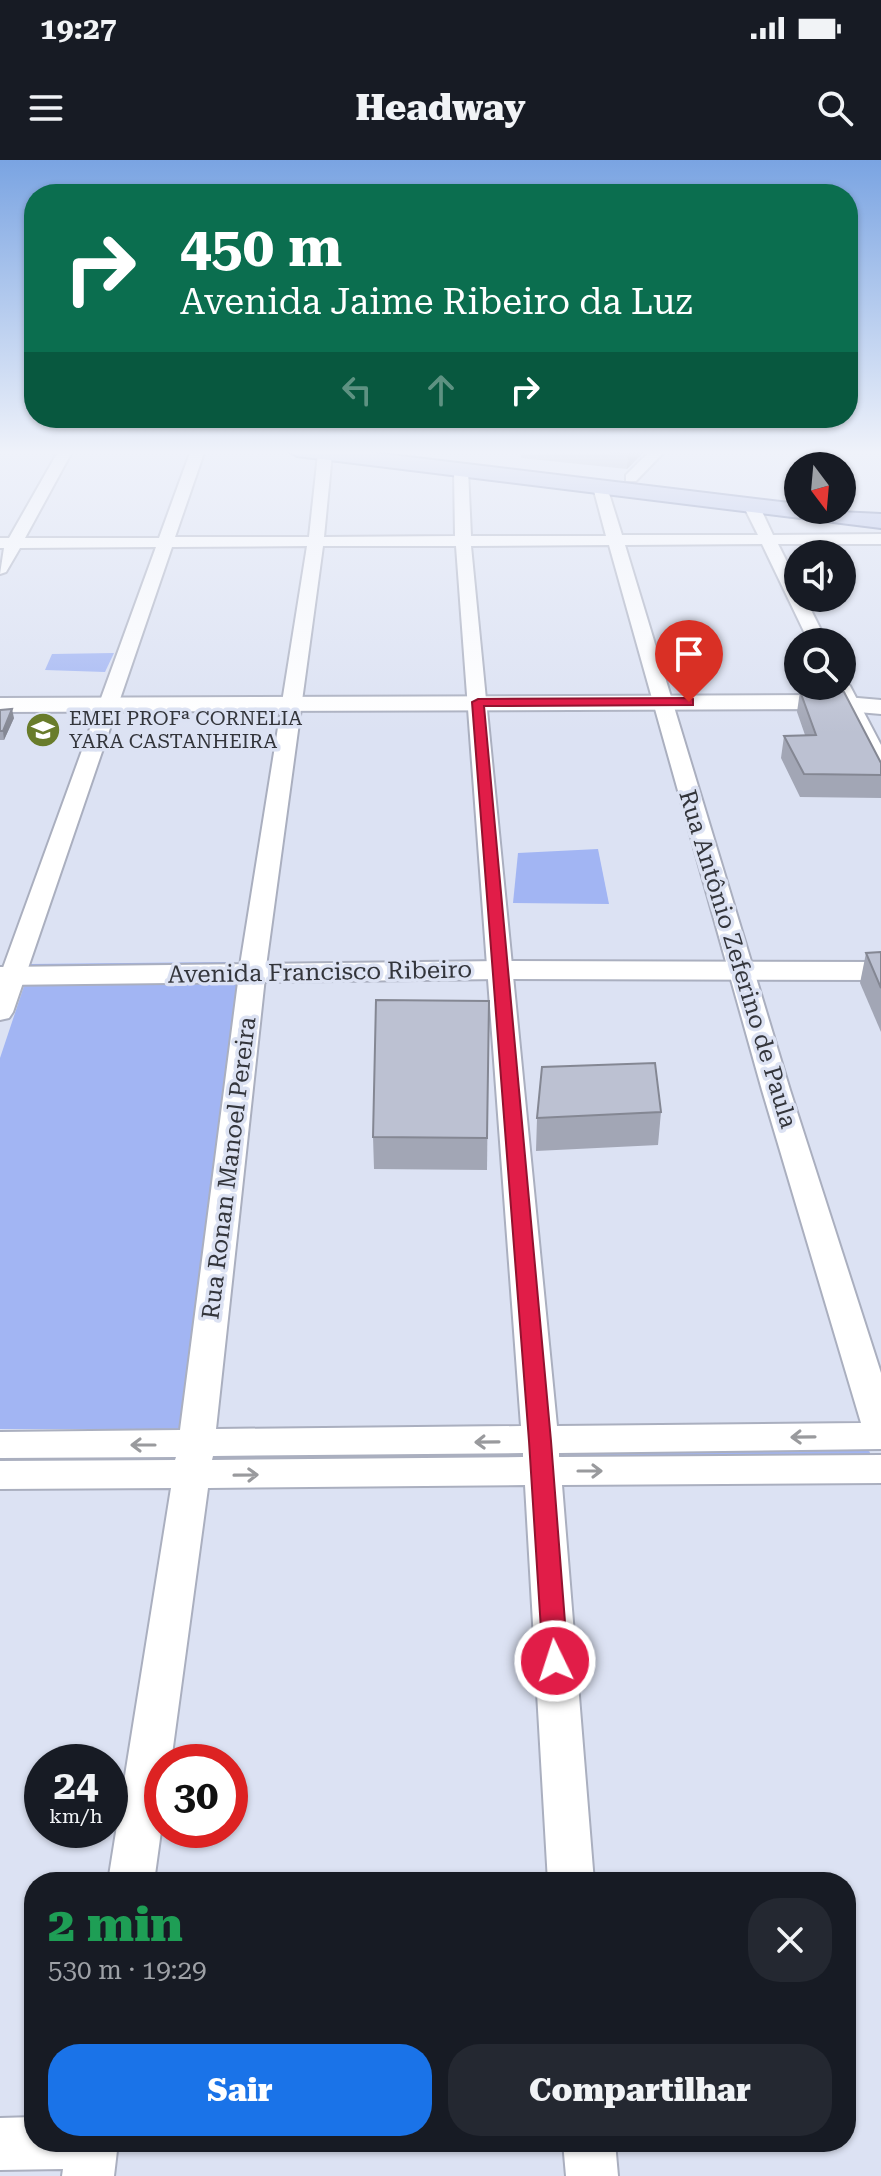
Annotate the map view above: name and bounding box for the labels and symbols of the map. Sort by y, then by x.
north arrow [784,452,856,524]
pin [655,620,723,702]
place label: EMEI PROFª CORNELIA YARA CASTANHEIRA [69,706,302,753]
school or university icon: EMEI PROFª CORNELIA YARA CASTANHEIRA [24,711,62,749]
street label: Rua Antônio Zeferino de Paula [673,787,803,1131]
street label: Avenida Francisco Ribeiro [168,955,472,989]
street label: Rua Ronan Manoel Pereira [197,1015,261,1321]
one-way arrow [790,1429,817,1445]
one-way arrow [474,1434,501,1449]
one-way arrow [130,1437,157,1453]
one-way arrow [576,1463,603,1479]
one-way arrow [232,1467,259,1483]
position arrow [513,1619,597,1703]
speed limit sign: 30 [144,1744,248,1848]

